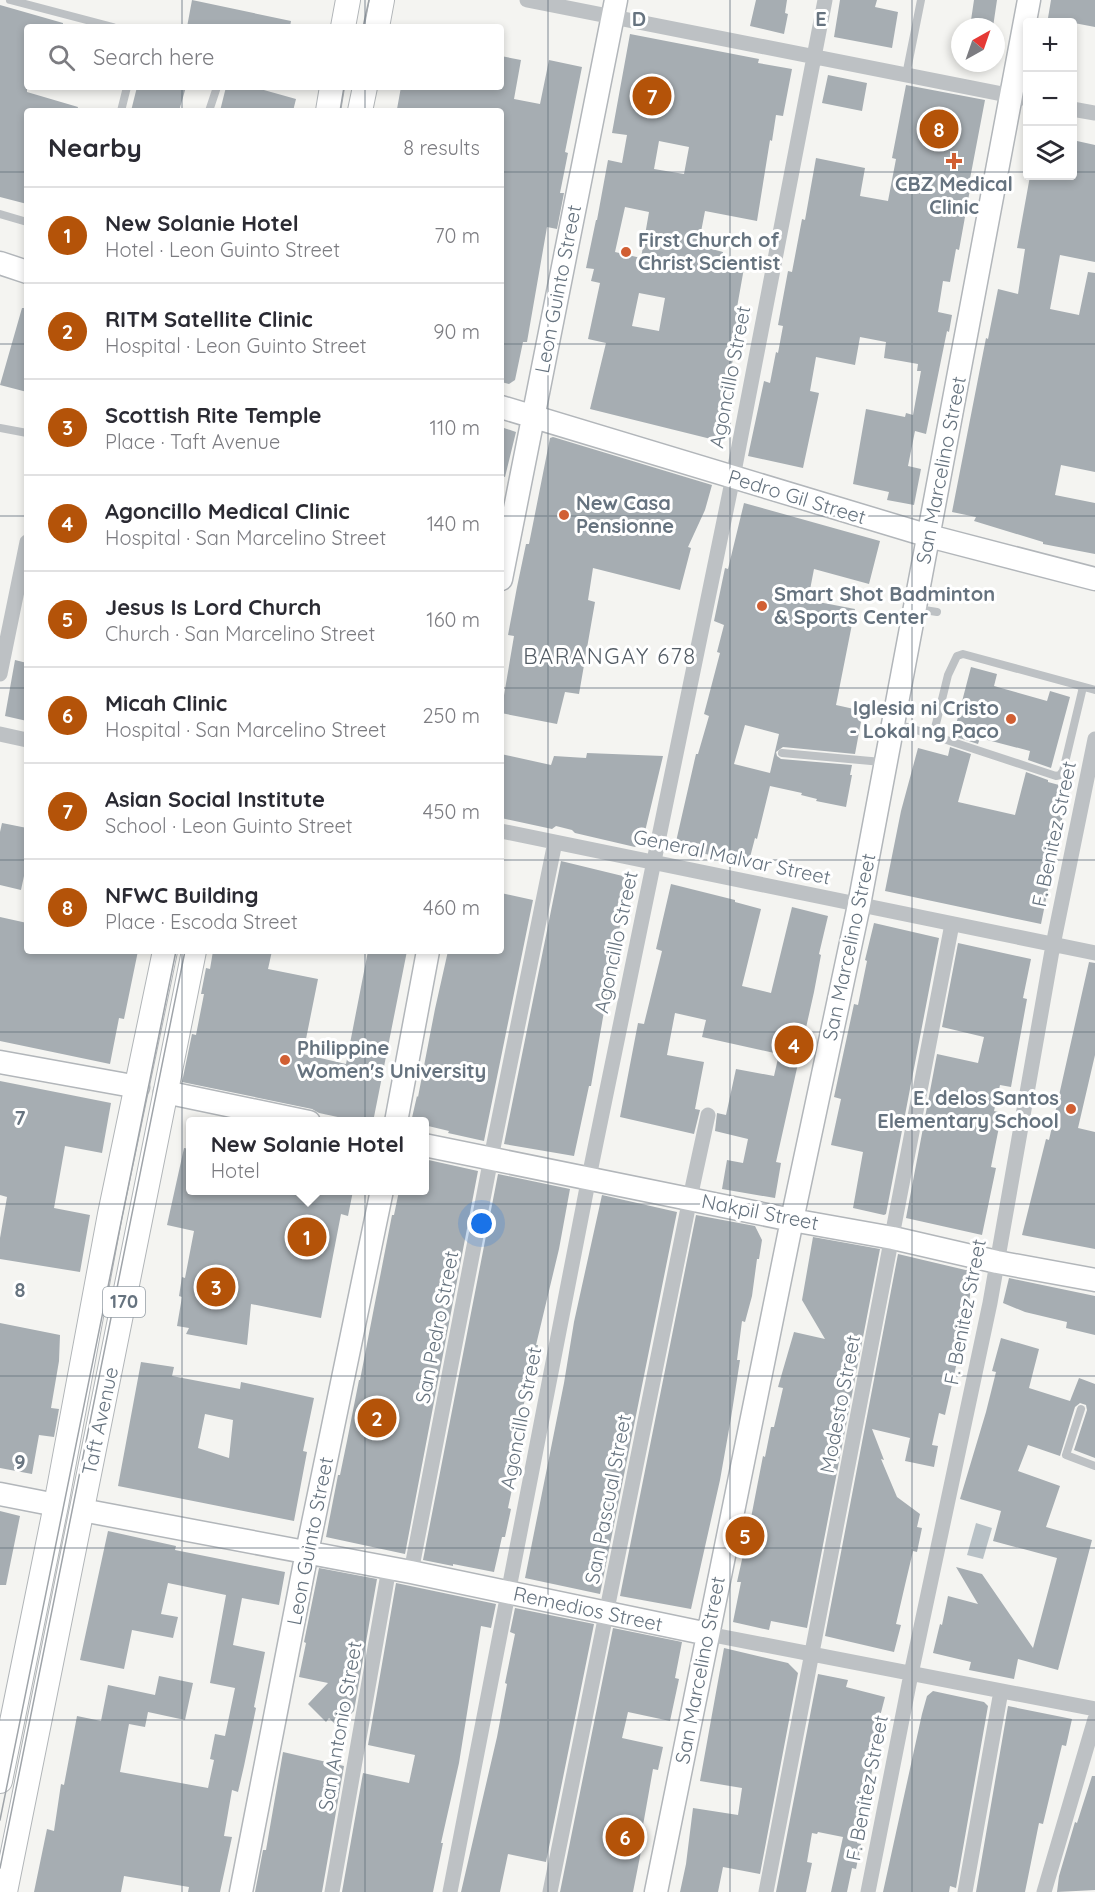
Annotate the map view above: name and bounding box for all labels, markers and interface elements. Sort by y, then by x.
text: D [632,6,646,31]
text: E [815,6,827,31]
north arrow [951,18,1005,72]
map controls [1023,18,1077,180]
button: + [1023,18,1077,72]
search box [24,24,504,90]
icon: search [45,41,78,74]
text: Search here [93,43,214,71]
button: − [1023,72,1077,126]
pin: 7 [632,74,672,118]
pin: 8 [920,106,958,152]
button: layers [1023,126,1077,180]
text: Nearby [48,131,142,164]
text: 8 results [403,135,480,160]
marker: CBZ Medical Clinic [945,152,963,170]
place label: CBZ Medical Clinic [895,171,1013,219]
street label: Leon Guinto Street [529,202,586,375]
text: New Solanie Hotel [105,209,299,237]
text: 1 [64,223,71,248]
text: 70 m [434,223,480,248]
place label: First Church of Christ Scientist [638,227,781,275]
text: Hotel · Leon Guinto Street [105,237,340,262]
marker: First Church of Christ Scientist [619,245,633,259]
street label: Agoncillo Street [703,303,756,450]
text: RITM Satellite Clinic [105,305,313,333]
text: 2 [62,319,73,344]
text: 90 m [433,319,480,344]
text: Hospital · Leon Guinto Street [105,333,367,358]
street label: San Marcelino Street [910,374,971,566]
text: Scottish Rite Temple [105,401,321,429]
text: 3 [62,415,73,440]
text: 110 m [430,415,480,440]
text: Place · Taft Avenue [105,429,280,454]
street label: Pedro Gil Street [725,464,869,529]
place label: New Casa Pensionne [576,490,674,538]
text: Agoncillo Medical Clinic [105,497,350,525]
marker: New Casa Pensionne [557,508,571,522]
text: 4 [62,511,73,536]
text: 140 m [427,511,480,536]
text: Hospital · San Marcelino Street [105,525,386,550]
place label: Smart Shot Badminton & Sports Center [774,581,995,629]
text: Jesus Is Lord Church [105,593,321,621]
marker: Smart Shot Badminton & Sports Center [755,599,769,613]
text: 5 [62,607,73,632]
text: 160 m [426,607,480,632]
text: Church · San Marcelino Street [105,621,375,646]
district label: BARANGAY 678 [523,642,697,670]
text: Micah Clinic [105,689,227,717]
place label: Iglesia ni Cristo - Lokal ng Paco [849,695,999,743]
text: 6 [62,703,73,728]
text: 250 m [422,703,480,728]
marker: Iglesia ni Cristo - Lokal ng Paco [1004,712,1018,726]
text: Hospital · San Marcelino Street [105,717,386,742]
street label: F. Benitez Street [1026,759,1081,909]
text: Asian Social Institute [105,785,325,813]
text: 7 [62,799,73,824]
text: 450 m [423,799,480,824]
text: School · Leon Guinto Street [105,813,353,838]
street label: General Malvar Street [631,823,833,890]
street label: San Marcelino Street [816,851,881,1043]
street label: Agoncillo Street [588,868,643,1015]
text: NFWC Building [105,881,259,909]
text: 8 [62,895,73,920]
text: 460 m [423,895,480,920]
text: Place · Escoda Street [105,909,298,934]
pin: 4 [774,1022,814,1068]
place label: Philippine Women's University [297,1035,486,1083]
marker: Philippine Women's University [278,1053,292,1067]
place label: E. delos Santos Elementary School [877,1085,1059,1133]
marker: E. delos Santos Elementary School [1064,1102,1078,1116]
text: 7 [15,1105,26,1130]
popup [186,1117,429,1195]
text: New Solanie Hotel [211,1130,404,1158]
text: Hotel [211,1158,260,1183]
street label: Nakpil Street [700,1188,821,1235]
your location [467,1209,496,1238]
pin: 1 [288,1214,326,1260]
street label: F. Benitez Street [938,1237,991,1387]
street label: San Pedro Street [409,1248,464,1405]
pin: 3 [196,1264,236,1310]
text: 8 [15,1277,26,1302]
road number: 170 [103,1287,145,1317]
street label: Modesto Street [814,1332,865,1475]
street label: Agoncillo Street [494,1344,547,1491]
street label: Taft Avenue [76,1364,123,1477]
pin: 2 [358,1396,397,1440]
street label: San Pascual Street [579,1412,636,1586]
text: 9 [14,1449,26,1474]
street label: Leon Guinto Street [281,1454,338,1627]
pin: 5 [726,1514,764,1558]
street label: San Marcelino Street [669,1574,730,1766]
street label: Remedios Street [511,1580,665,1637]
street label: San Antonio Street [312,1639,367,1813]
street label: F. Benitez Street [840,1713,893,1863]
pin: 6 [606,1814,644,1860]

